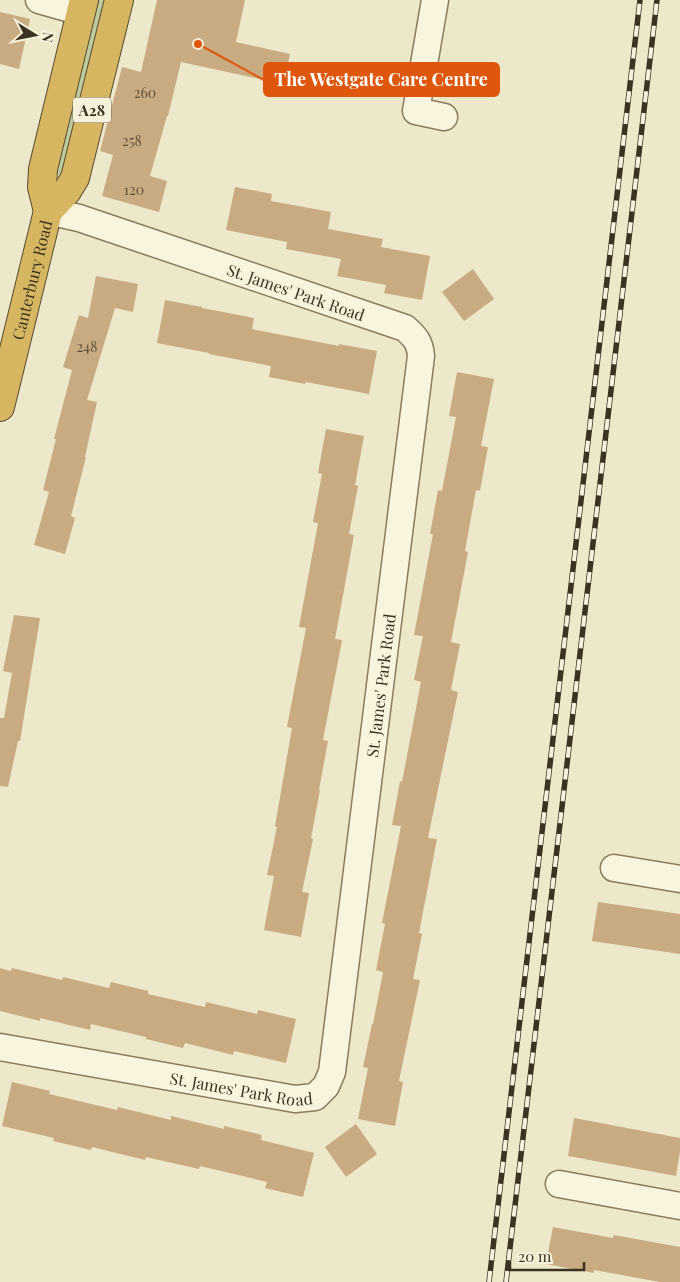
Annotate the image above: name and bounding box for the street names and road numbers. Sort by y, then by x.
road number: A28 [73,98,111,122]
street label: Canterbury Road [6,218,56,342]
street label: St. James' Park Road [224,259,368,325]
street label: St. James' Park Road [361,612,399,758]
street label: St. James' Park Road [168,1067,314,1109]

